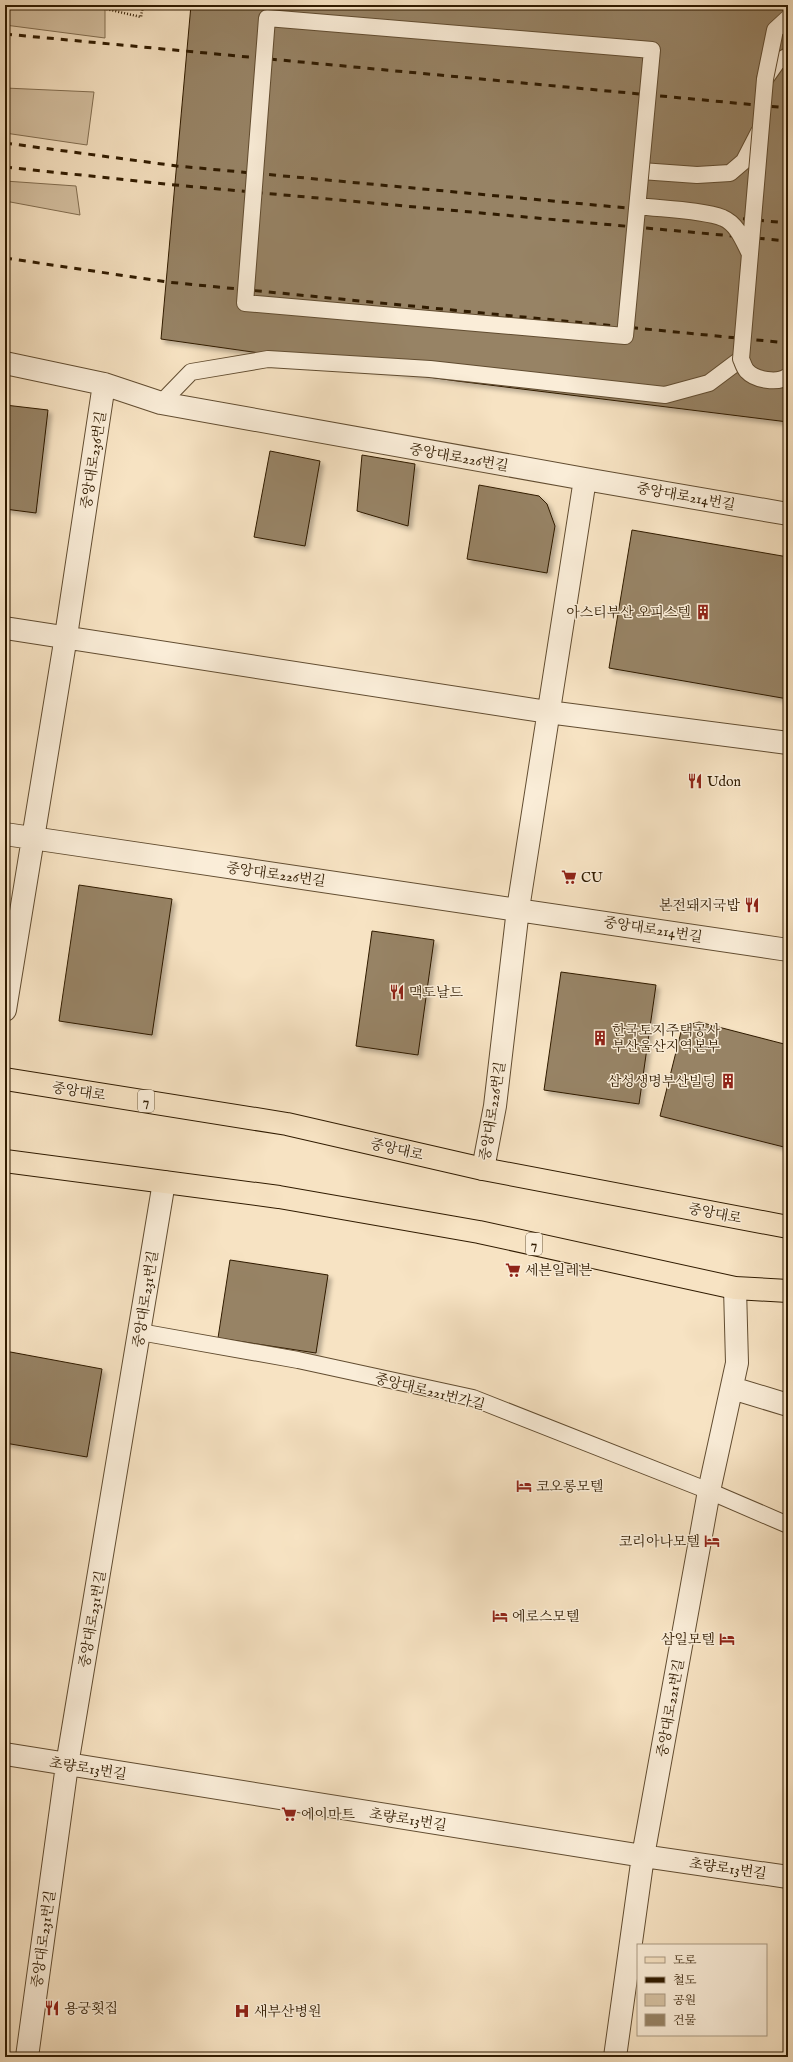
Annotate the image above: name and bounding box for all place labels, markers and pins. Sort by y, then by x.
building icon: 아스티부산 오피스텔 [694,603,712,621]
place label: 아스티부산 오피스텔 [566,604,691,622]
restaurant icon: Udon [686,772,704,790]
place label: Udon [707,773,741,791]
supermarket icon: CU [560,868,578,886]
place label: CU [581,869,603,887]
restaurant icon: 본전돼지국밥 [743,896,761,914]
place label: 본전돼지국밥 [659,897,740,915]
restaurant icon: 맥도날드 [388,983,406,1001]
place label: 맥도날드 [409,984,464,1002]
place label: 한국토지주택공사 부산울산지역본부 [612,1022,721,1056]
building icon: 한국토지주택공사 부산울산지역본부 [591,1029,609,1047]
building icon: 삼성생명부산빌딩 [719,1072,737,1090]
place label: 삼성생명부산빌딩 [608,1073,716,1091]
supermarket icon: 세븐일레븐 [504,1261,522,1279]
place label: 세븐일레븐 [525,1262,593,1280]
hotel icon: 코오롱모텔 [515,1477,533,1495]
place label: 코오롱모텔 [536,1478,604,1496]
hotel icon: 코리아나모텔 [703,1532,721,1550]
place label: 코리아나모텔 [619,1533,700,1551]
hotel icon: 에로스모텔 [491,1607,509,1625]
place label: 에로스모텔 [512,1608,580,1626]
hotel icon: 삼일모텔 [718,1630,736,1648]
place label: 삼일모텔 [661,1631,715,1649]
supermarket icon: 에이마트 [280,1805,298,1823]
place label: 에이마트 [301,1806,356,1824]
restaurant icon: 용궁횟집 [43,1999,61,2017]
place label: 용궁횟집 [64,2000,118,2018]
hospital icon: 새부산병원 [233,2002,251,2020]
place label: 새부산병원 [254,2003,322,2021]

